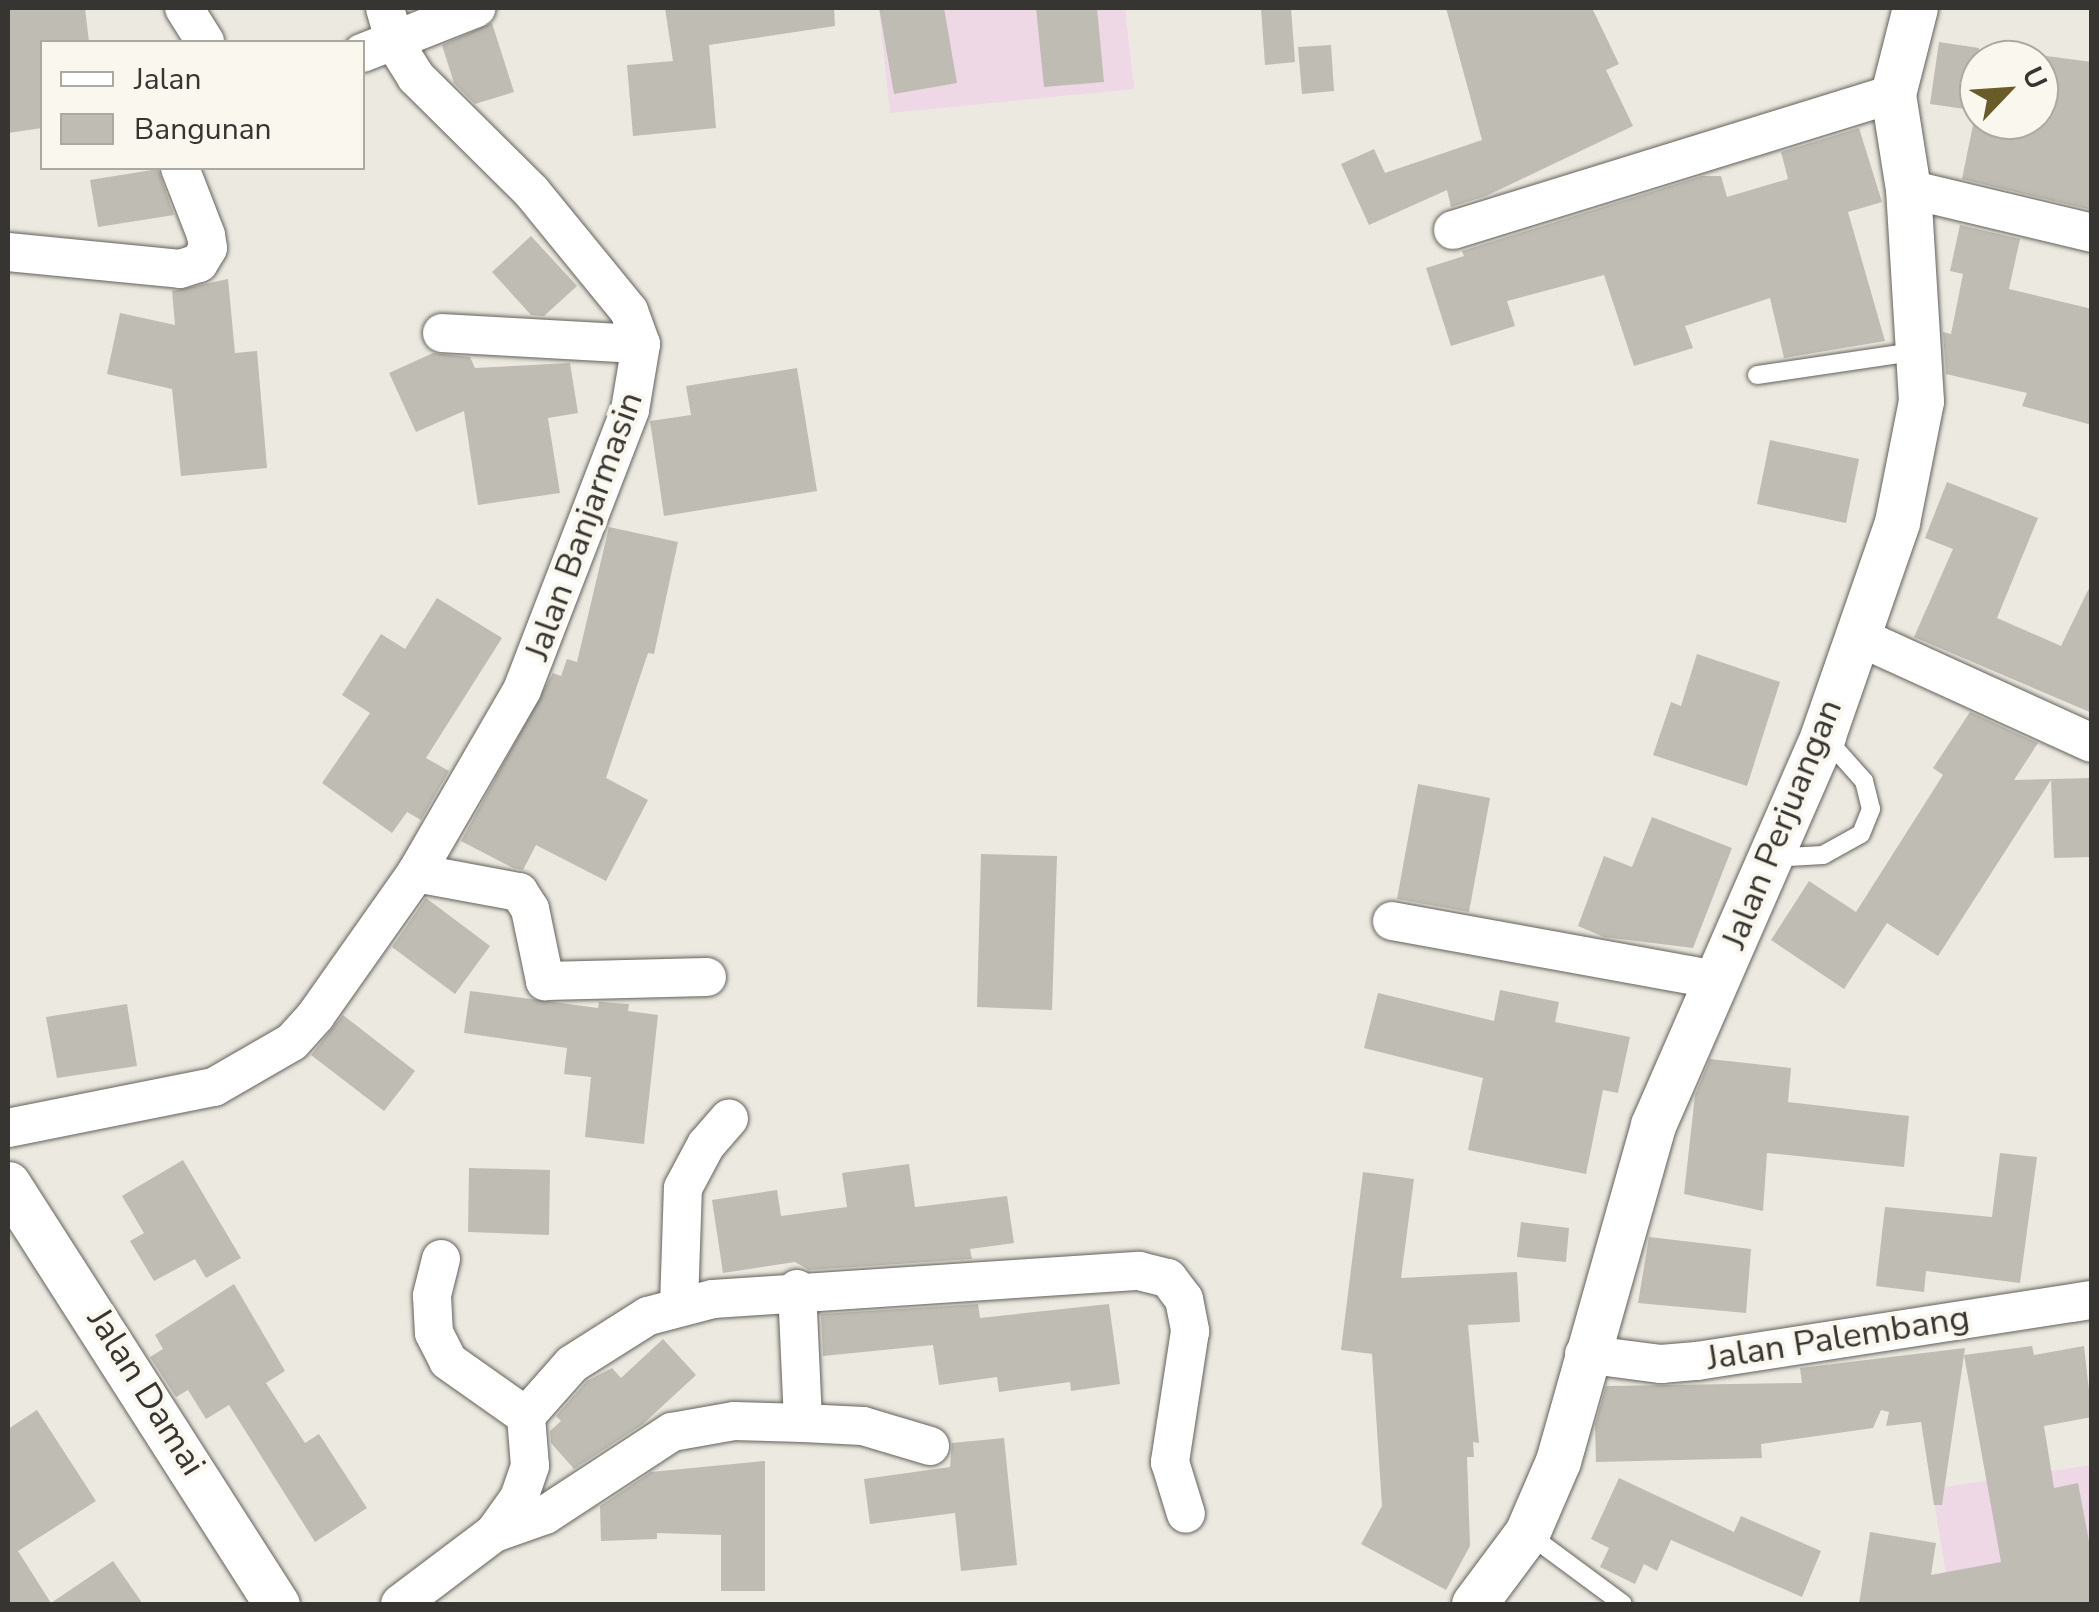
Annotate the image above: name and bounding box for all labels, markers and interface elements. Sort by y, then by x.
legend [40,40,365,170]
north arrow [1959,40,2059,140]
text: Jalan [134,59,201,100]
text: U [2013,61,2056,96]
text: Bangunan [134,109,272,150]
street label: Jalan Banjarmasin [516,386,652,666]
street label: Jalan Perjuangan [1713,693,1851,955]
street label: Jalan Palembang [1704,1296,1972,1380]
street label: Jalan Damai [78,1301,214,1483]

